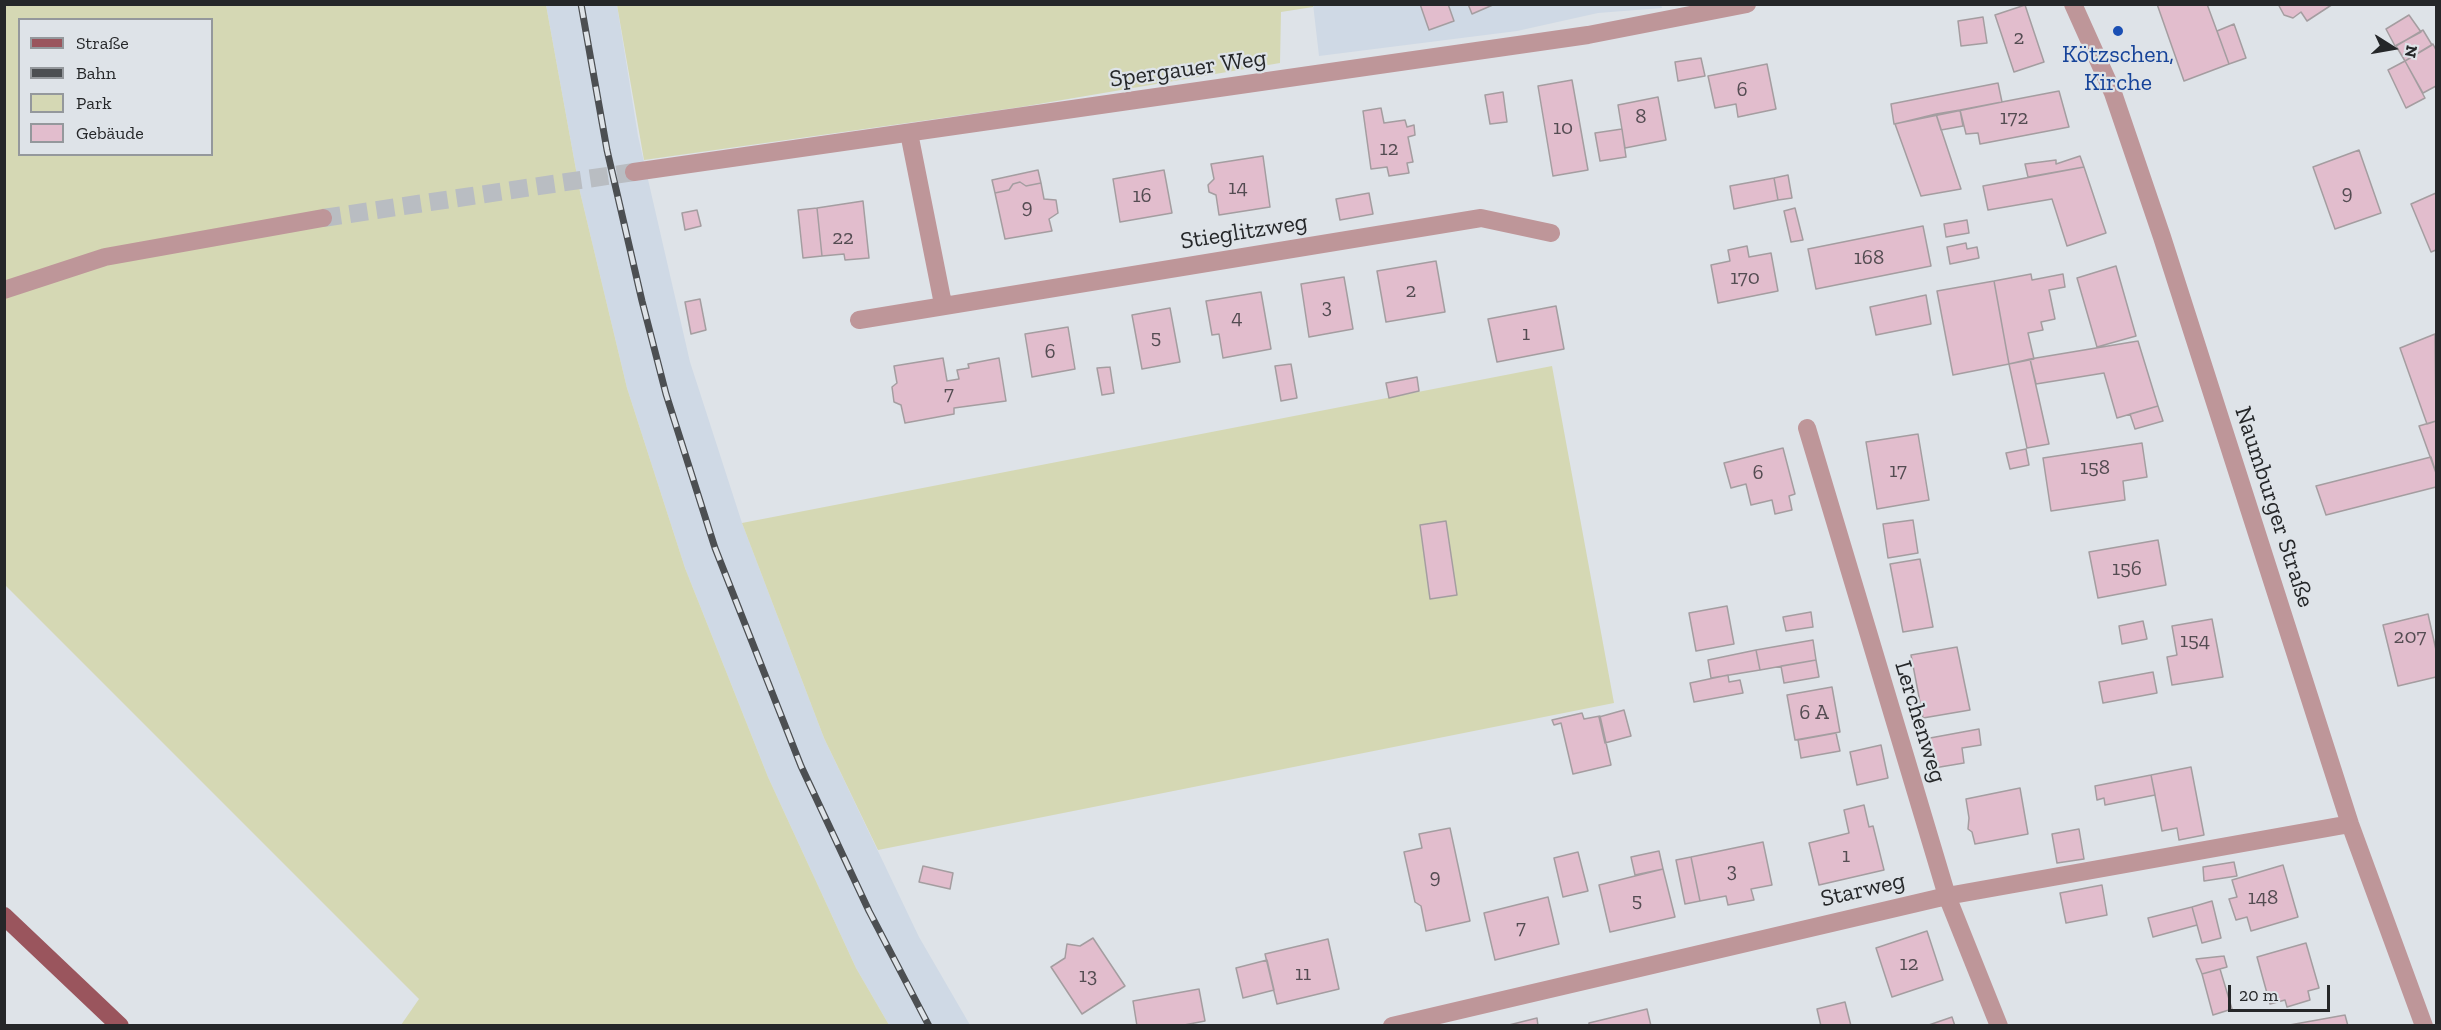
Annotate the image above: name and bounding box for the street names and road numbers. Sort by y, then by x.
street label: Spergauer Weg [1108,44,1268,94]
street label: Stieglitzweg [1178,208,1310,256]
street label: Naumburger Straße [2228,403,2320,611]
street label: Lerchenweg [1888,657,1952,787]
street label: Starweg [1818,866,1908,914]

